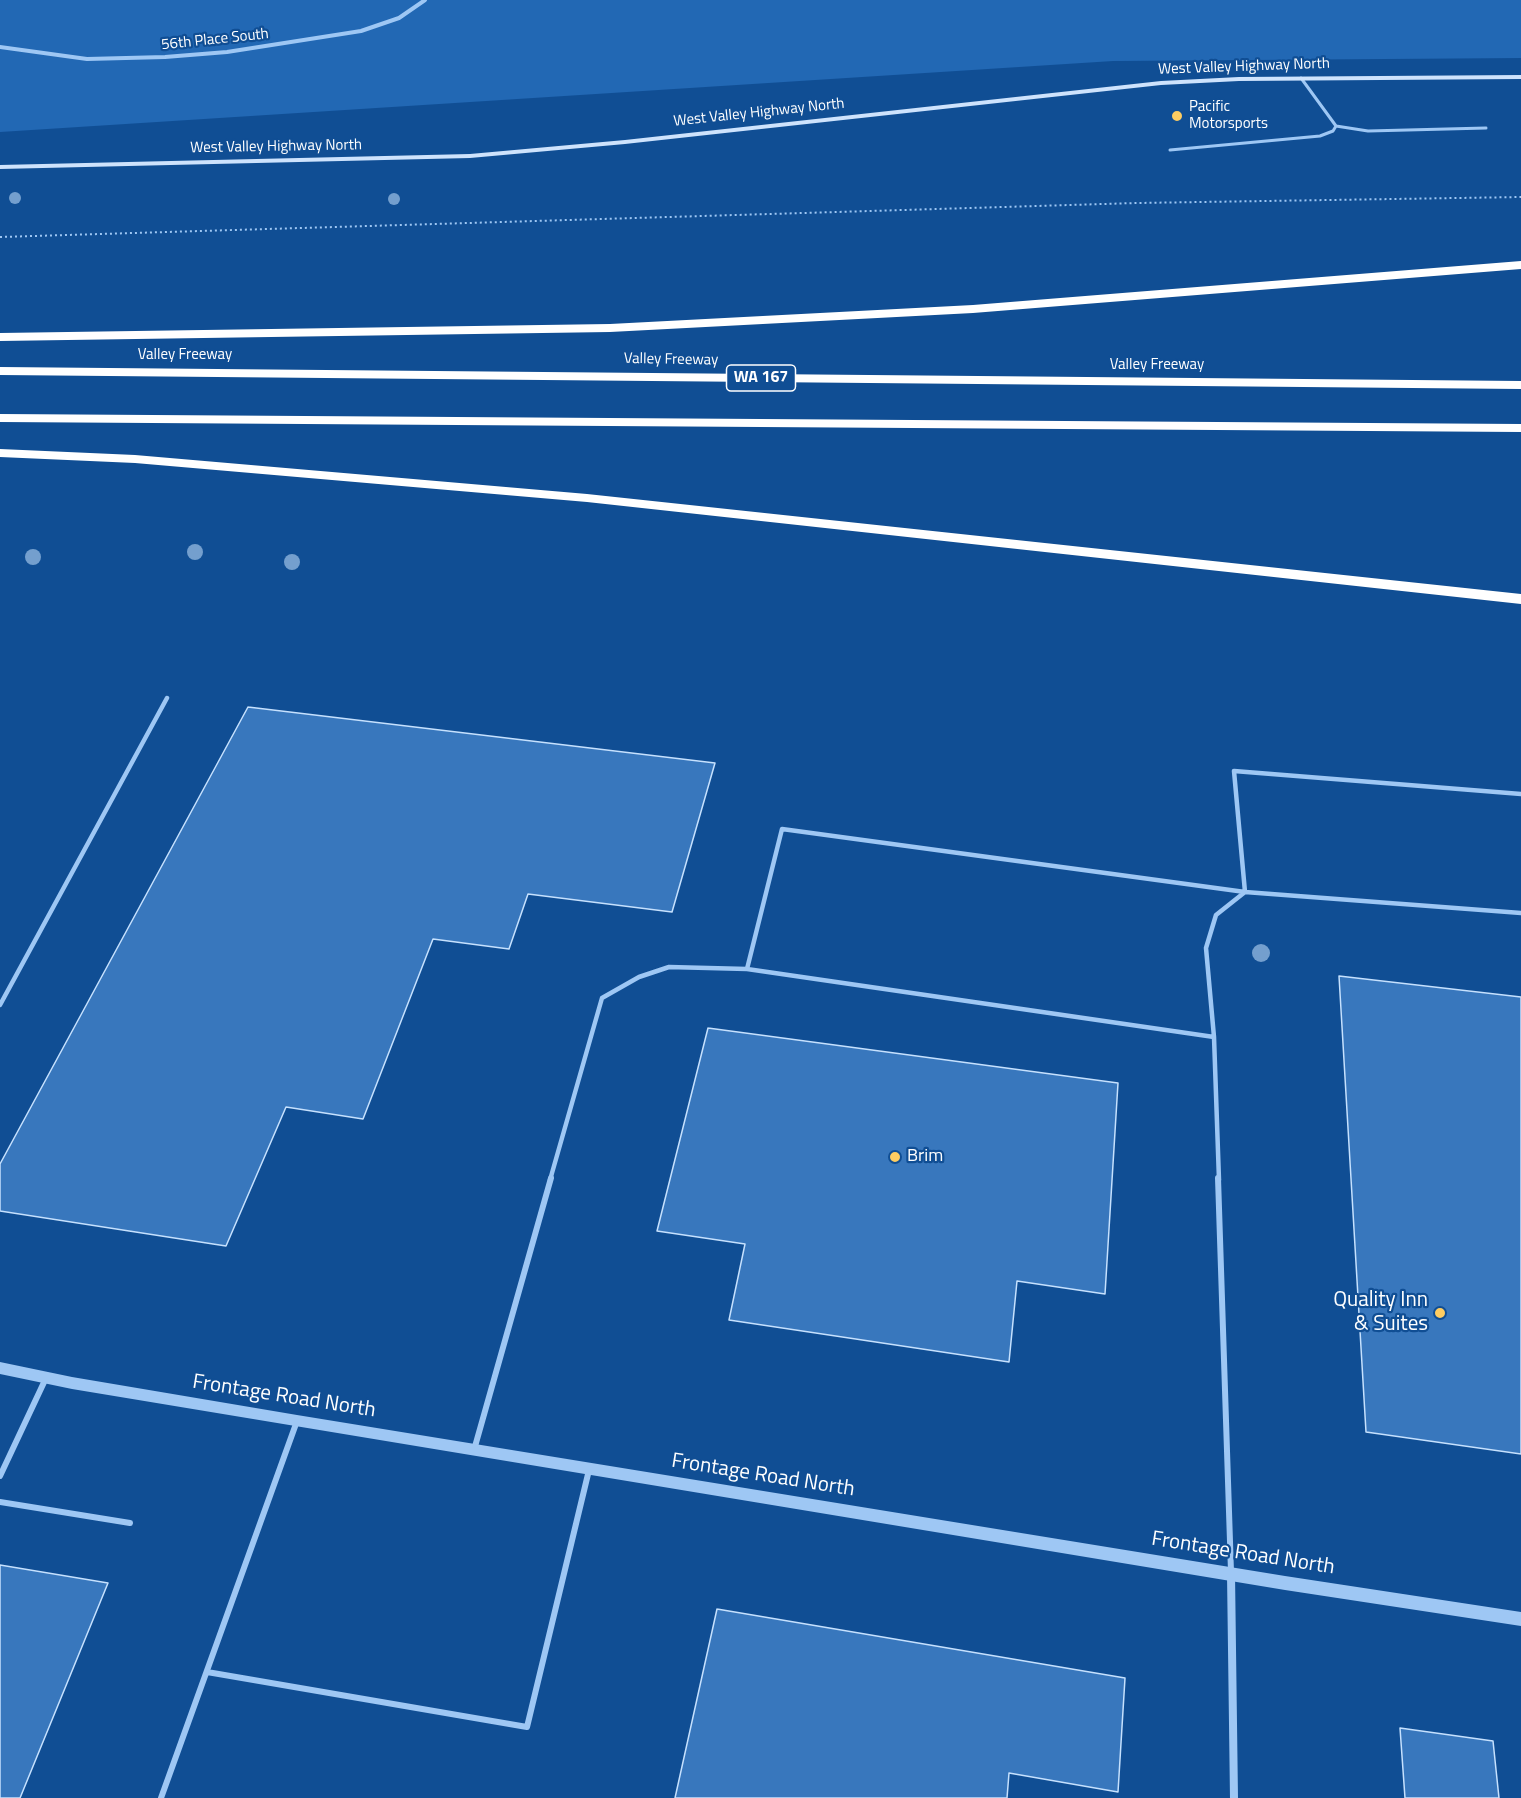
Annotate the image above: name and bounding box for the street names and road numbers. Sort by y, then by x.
street label: 56th Place South [160,25,270,55]
street label: West Valley Highway North [1158,55,1330,79]
street label: West Valley Highway North [673,95,845,131]
street label: West Valley Highway North [190,137,362,157]
street label: Valley Freeway [138,346,232,364]
street label: Valley Freeway [624,350,718,370]
street label: Valley Freeway [1110,356,1204,374]
road number: WA 167 [726,365,795,391]
street label: Frontage Road North [191,1370,377,1424]
street label: Frontage Road North [670,1449,856,1503]
street label: Frontage Road North [1150,1527,1336,1581]

